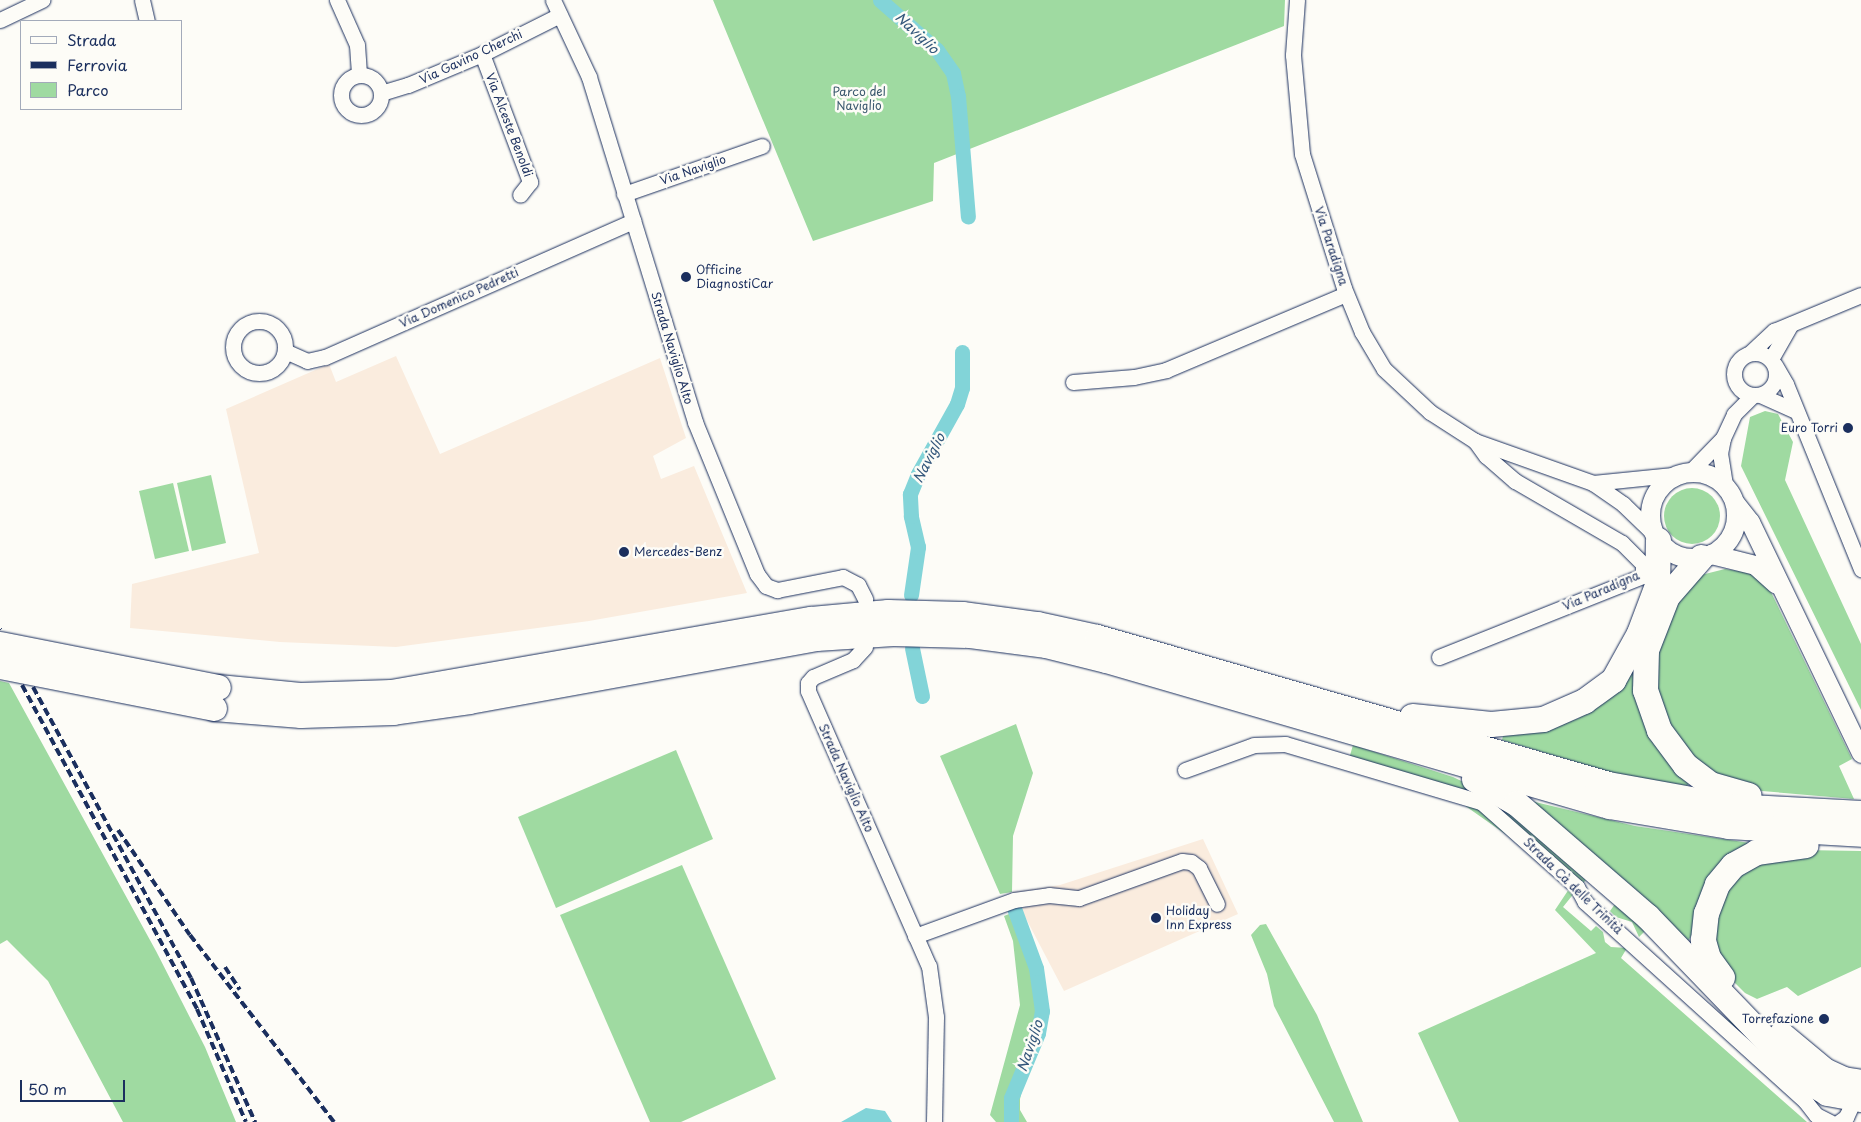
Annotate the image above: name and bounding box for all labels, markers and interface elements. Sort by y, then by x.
water label: Naviglio [892,9,942,57]
legend [20,20,182,110]
street label: Via Gavino Cherchi [418,27,524,87]
text: Strada [67,28,116,51]
text: Ferrovia [67,53,127,76]
street label: Via Alceste Benoldi [483,71,535,179]
text: Parco [67,78,109,101]
park label: Parco del Naviglio [832,85,886,113]
street label: Via Naviglio [658,152,728,188]
street label: Via Paradigna [1312,205,1350,287]
place label: Officine DiagnostiCar [696,263,773,291]
street label: Via Domenico Pedretti [397,265,521,331]
marker: Officine DiagnostiCar [680,271,692,283]
street label: Strada Naviglio Alto [648,290,696,406]
place label: Euro Torri [1780,421,1838,435]
marker: Euro Torri [1842,422,1854,434]
water label: Naviglio [909,431,949,485]
place label: Mercedes-Benz [634,545,722,559]
marker: Mercedes-Benz [618,546,630,558]
street label: Via Paradigna [1561,569,1641,613]
street label: Strada Naviglio Alto [816,722,876,834]
street label: Strada Cà delle Trinità [1520,835,1626,937]
place label: Holiday Inn Express [1166,904,1232,932]
marker: Holiday Inn Express [1150,912,1162,924]
place label: Torrefazione [1742,1012,1814,1026]
marker: Torrefazione [1818,1013,1830,1025]
water label: Naviglio [1013,1018,1047,1074]
scale bar [22,1070,128,1102]
text: 50 m [28,1077,67,1100]

